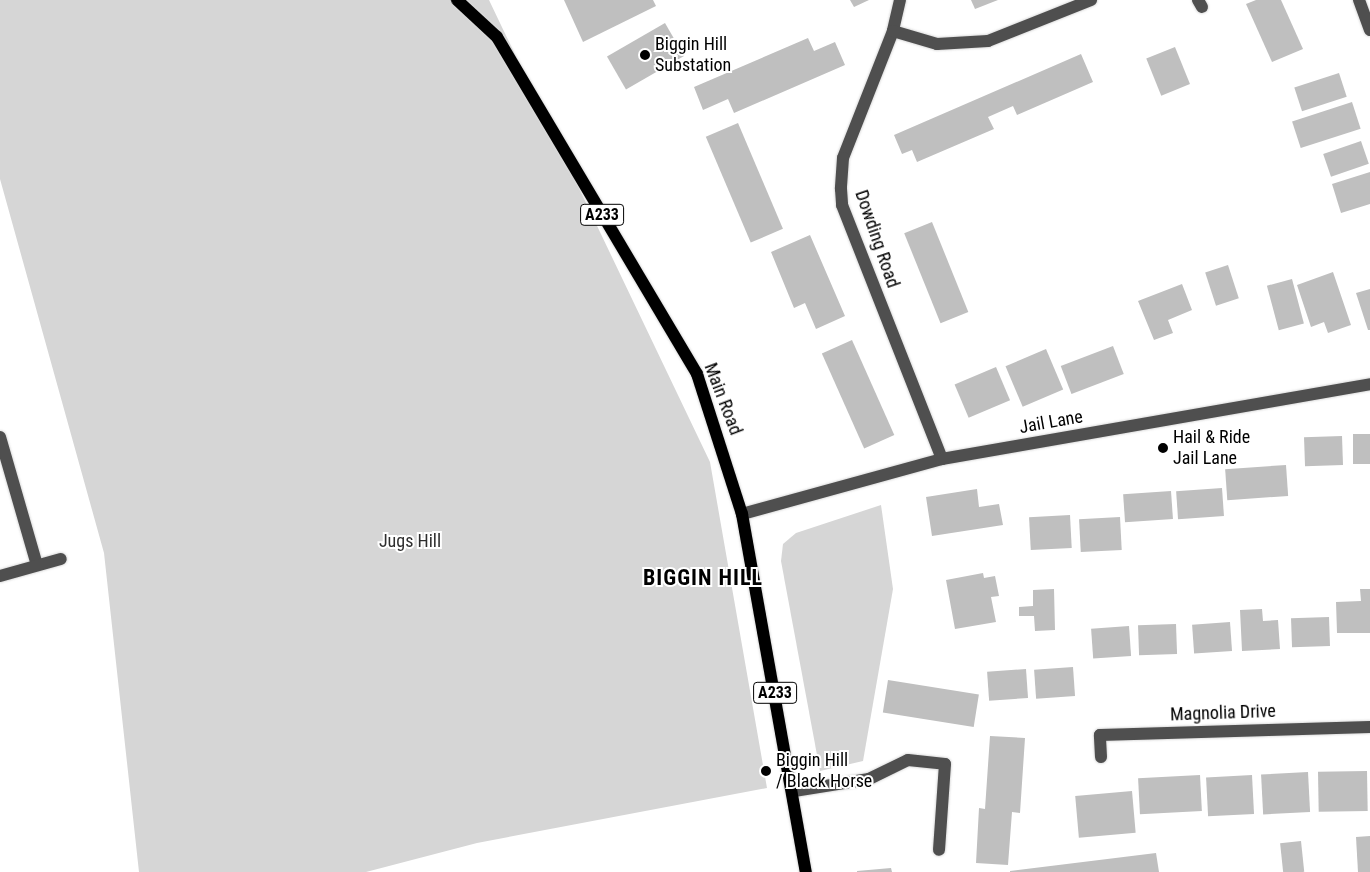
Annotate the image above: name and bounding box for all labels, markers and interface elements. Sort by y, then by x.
place label: Biggin Hill Substation [655,34,731,76]
marker: Biggin Hill Substation [639,49,651,61]
street label: Dowding Road [850,187,904,291]
road number: A233 [580,202,624,228]
street label: Main Road [699,360,747,438]
street label: Jail Lane [1018,406,1084,438]
place label: Hail & Ride Jail Lane [1173,427,1250,469]
marker: Hail & Ride Jail Lane [1157,442,1169,454]
park label: Jugs Hill [379,530,441,552]
district label: BIGGIN HILL [642,565,764,591]
road number: A233 [752,680,798,706]
street label: Magnolia Drive [1170,700,1276,726]
place label: Biggin Hill / Black Horse [776,750,872,792]
marker: Biggin Hill / Black Horse [760,765,772,777]

